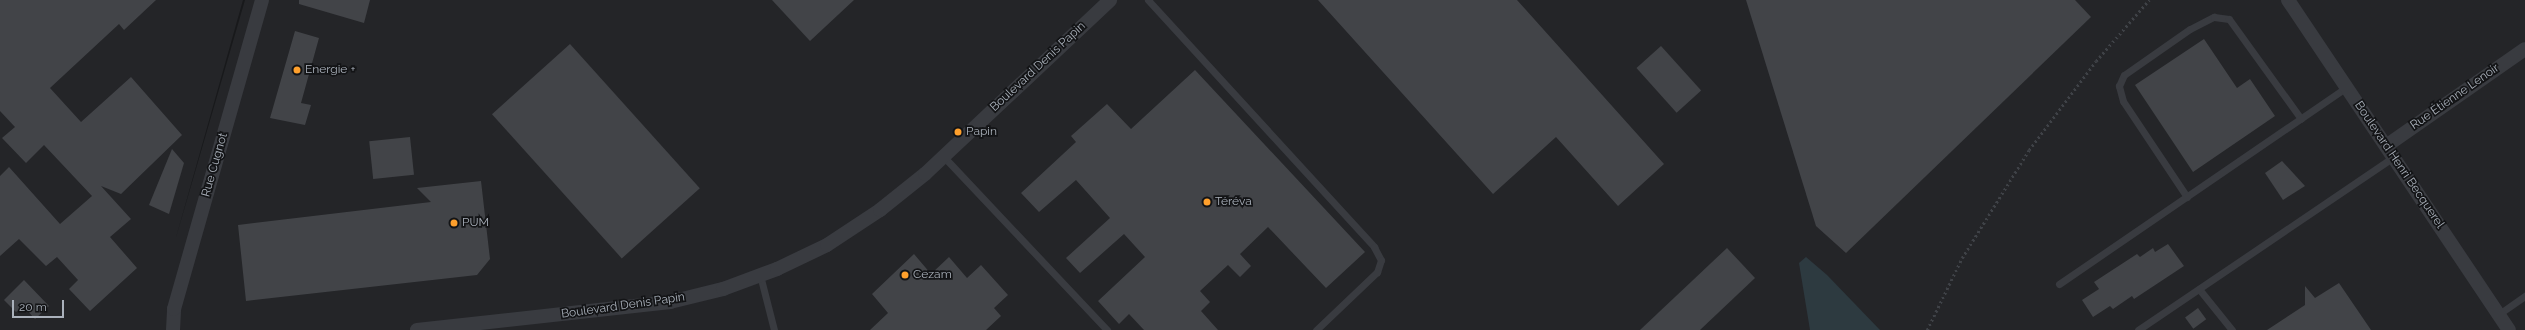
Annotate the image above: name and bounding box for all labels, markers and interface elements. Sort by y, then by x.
street label: Boulevard Denis Papin [987,19,1089,115]
street label: Rue Étienne Lenoir [2408,61,2502,133]
place label: Energie + [305,63,355,77]
marker: Energie + [292,65,302,75]
street label: Boulevard Henri Becquerel [2351,99,2447,231]
place label: Papin [966,125,997,139]
marker: Papin [953,127,963,137]
street label: Rue Cugnot [199,131,231,199]
place label: Téréva [1215,195,1252,209]
marker: Téréva [1202,197,1212,207]
place label: PUM [462,216,489,230]
marker: PUM [449,218,459,228]
place label: Cezam [913,268,952,282]
marker: Cezam [900,270,910,280]
street label: Boulevard Denis Papin [560,290,686,322]
scale bar [14,292,66,318]
text: 20 m [19,300,47,314]

